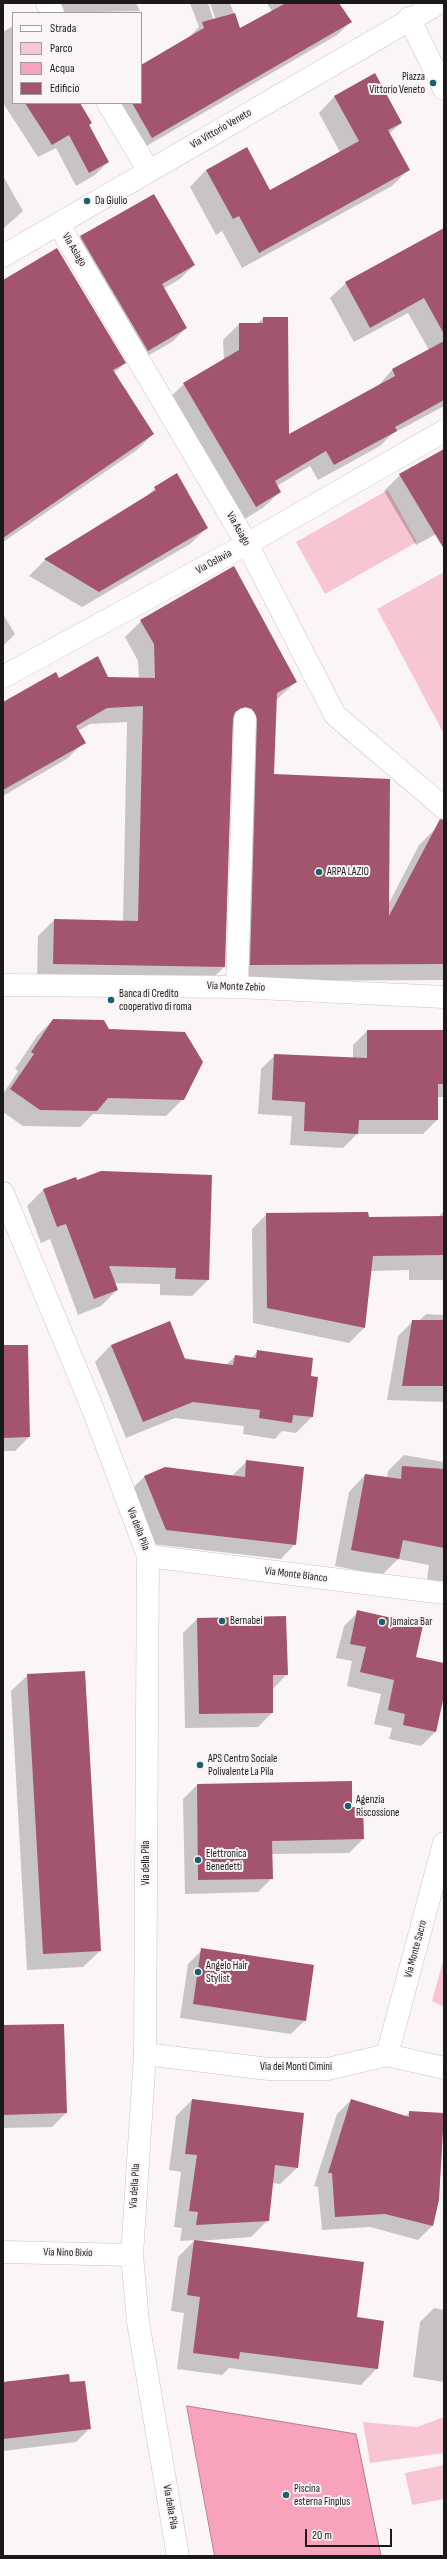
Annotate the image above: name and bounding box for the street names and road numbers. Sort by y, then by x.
street label: Via Vittorio Veneto [188,106,254,152]
street label: Via Asiago [59,231,89,269]
street label: Via Asiago [223,510,253,548]
street label: Via Oslavia [194,547,234,577]
street label: Via Monte Zebio [207,979,265,995]
street label: Via della Pila [124,1506,152,1552]
street label: Via Monte Bianco [264,1565,328,1585]
street label: Via della Pila [139,1840,153,1886]
street label: Via Monte Sacro [402,1919,430,1979]
street label: Via dei Monti Cimini [260,2060,332,2074]
street label: Via della Pila [127,2163,143,2209]
street label: Via Nino Bixio [43,2246,93,2260]
street label: Via della Pila [160,2484,180,2530]

